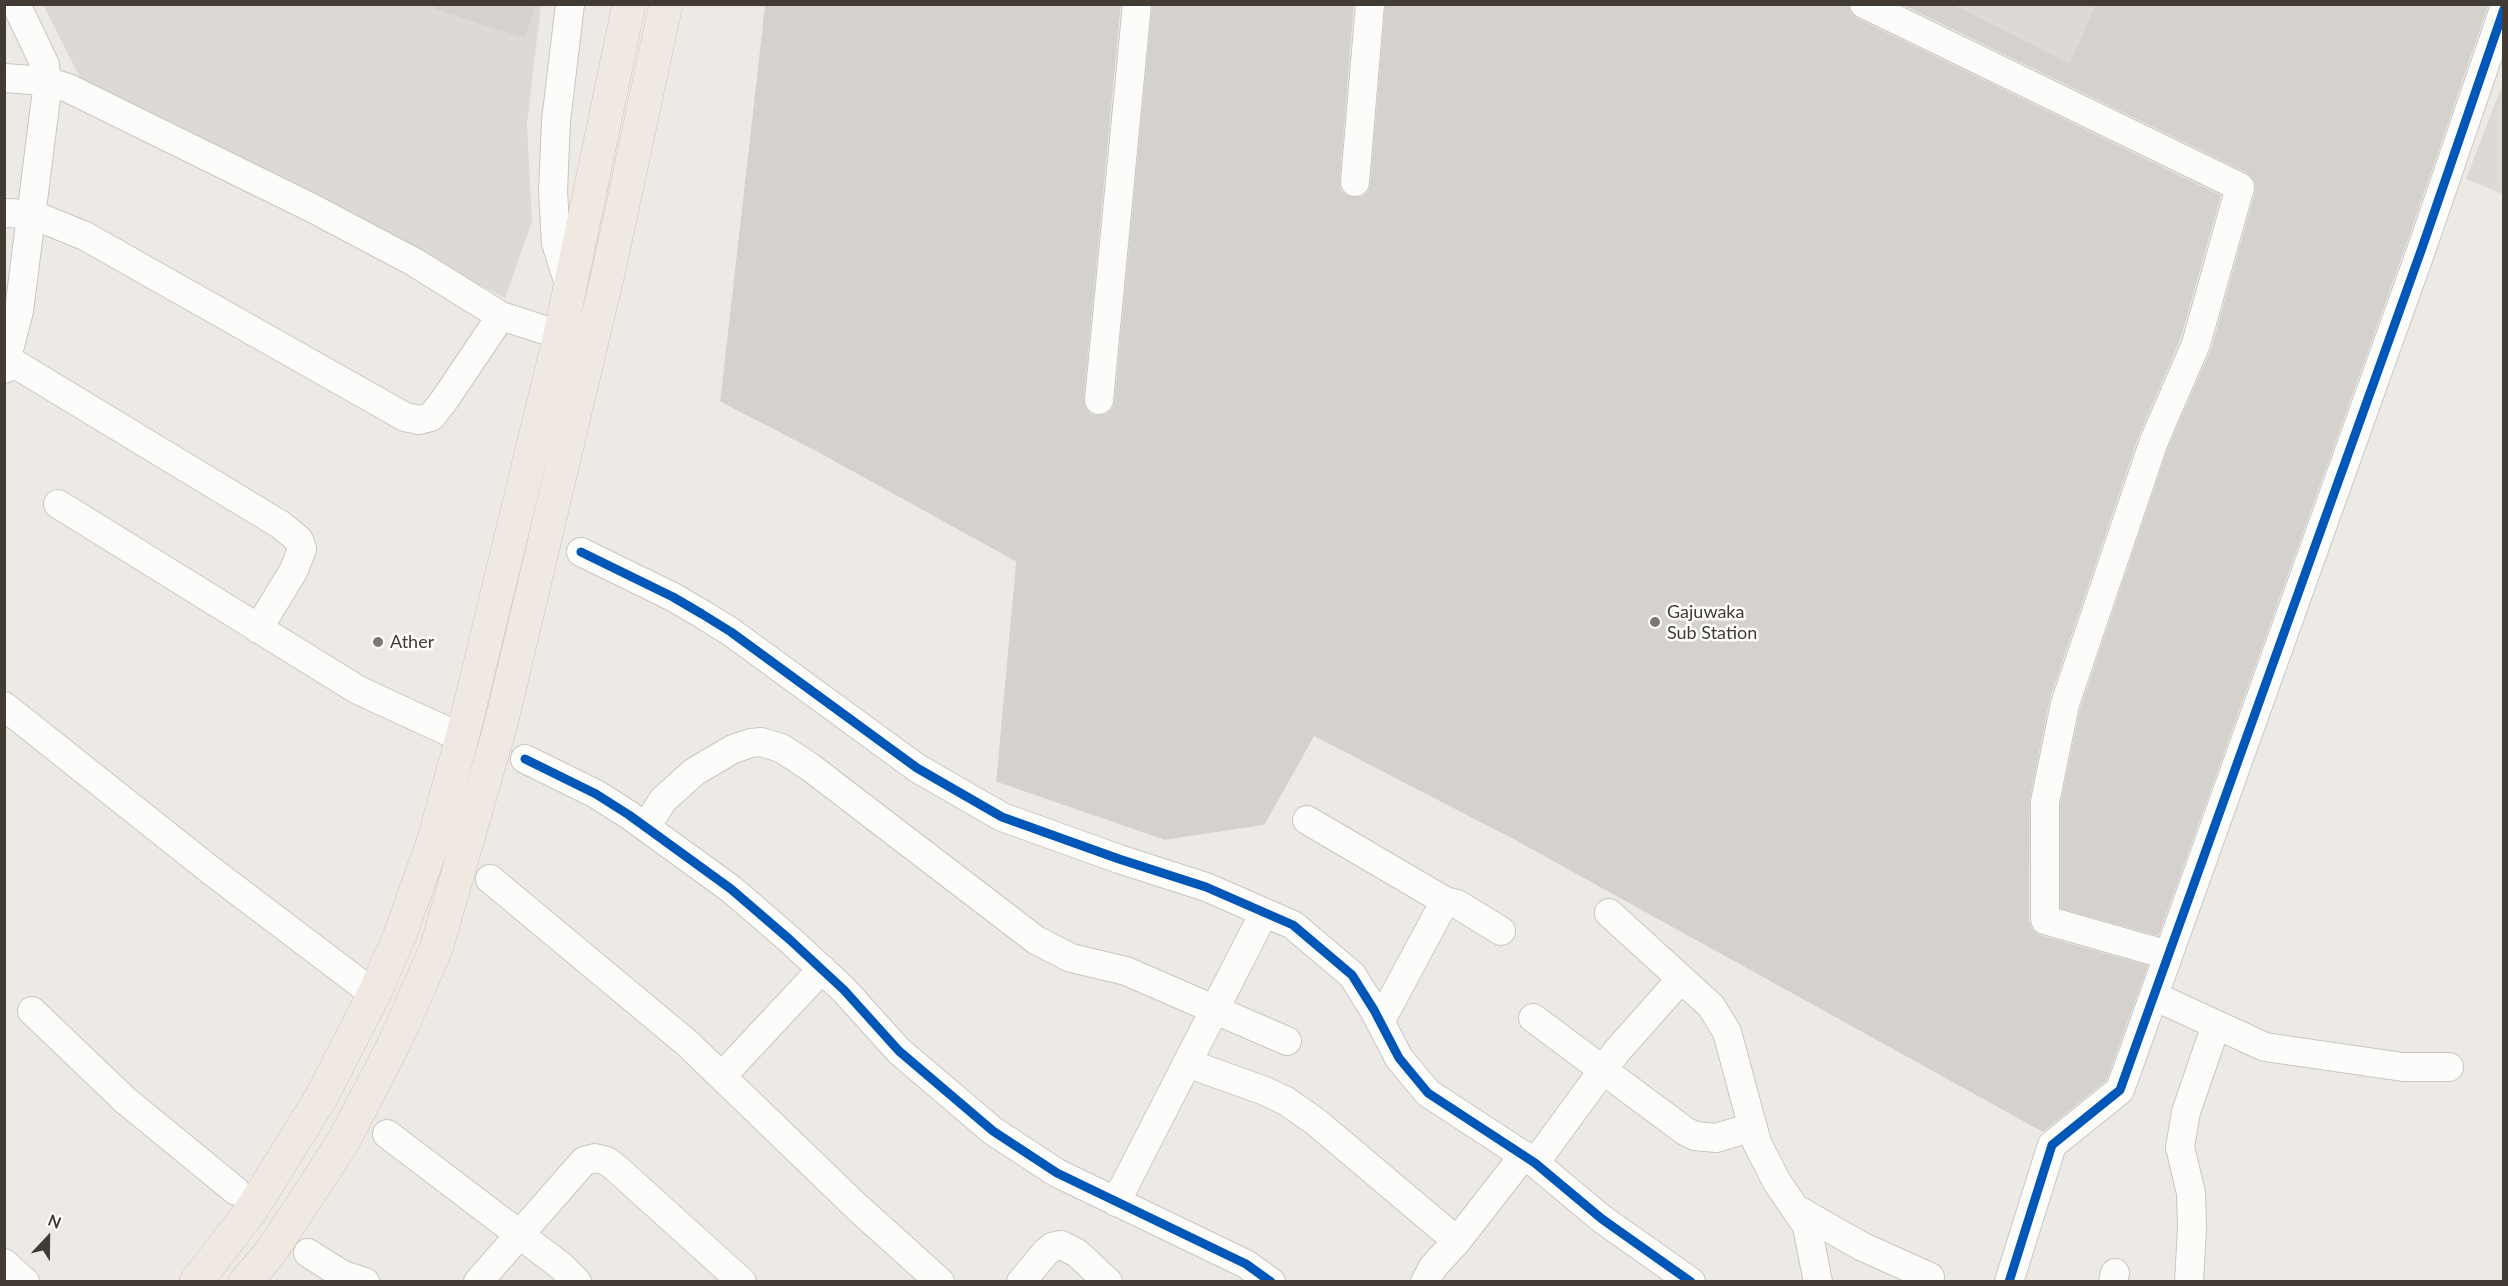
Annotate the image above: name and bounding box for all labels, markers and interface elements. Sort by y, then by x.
place label: Gajuwaka Sub Station [1667,601,1757,644]
marker: Gajuwaka Sub Station [1648,615,1662,629]
place label: Ather [390,631,434,653]
marker: Ather [371,635,385,649]
north arrow [18,1208,78,1268]
text: N [46,1210,64,1232]

